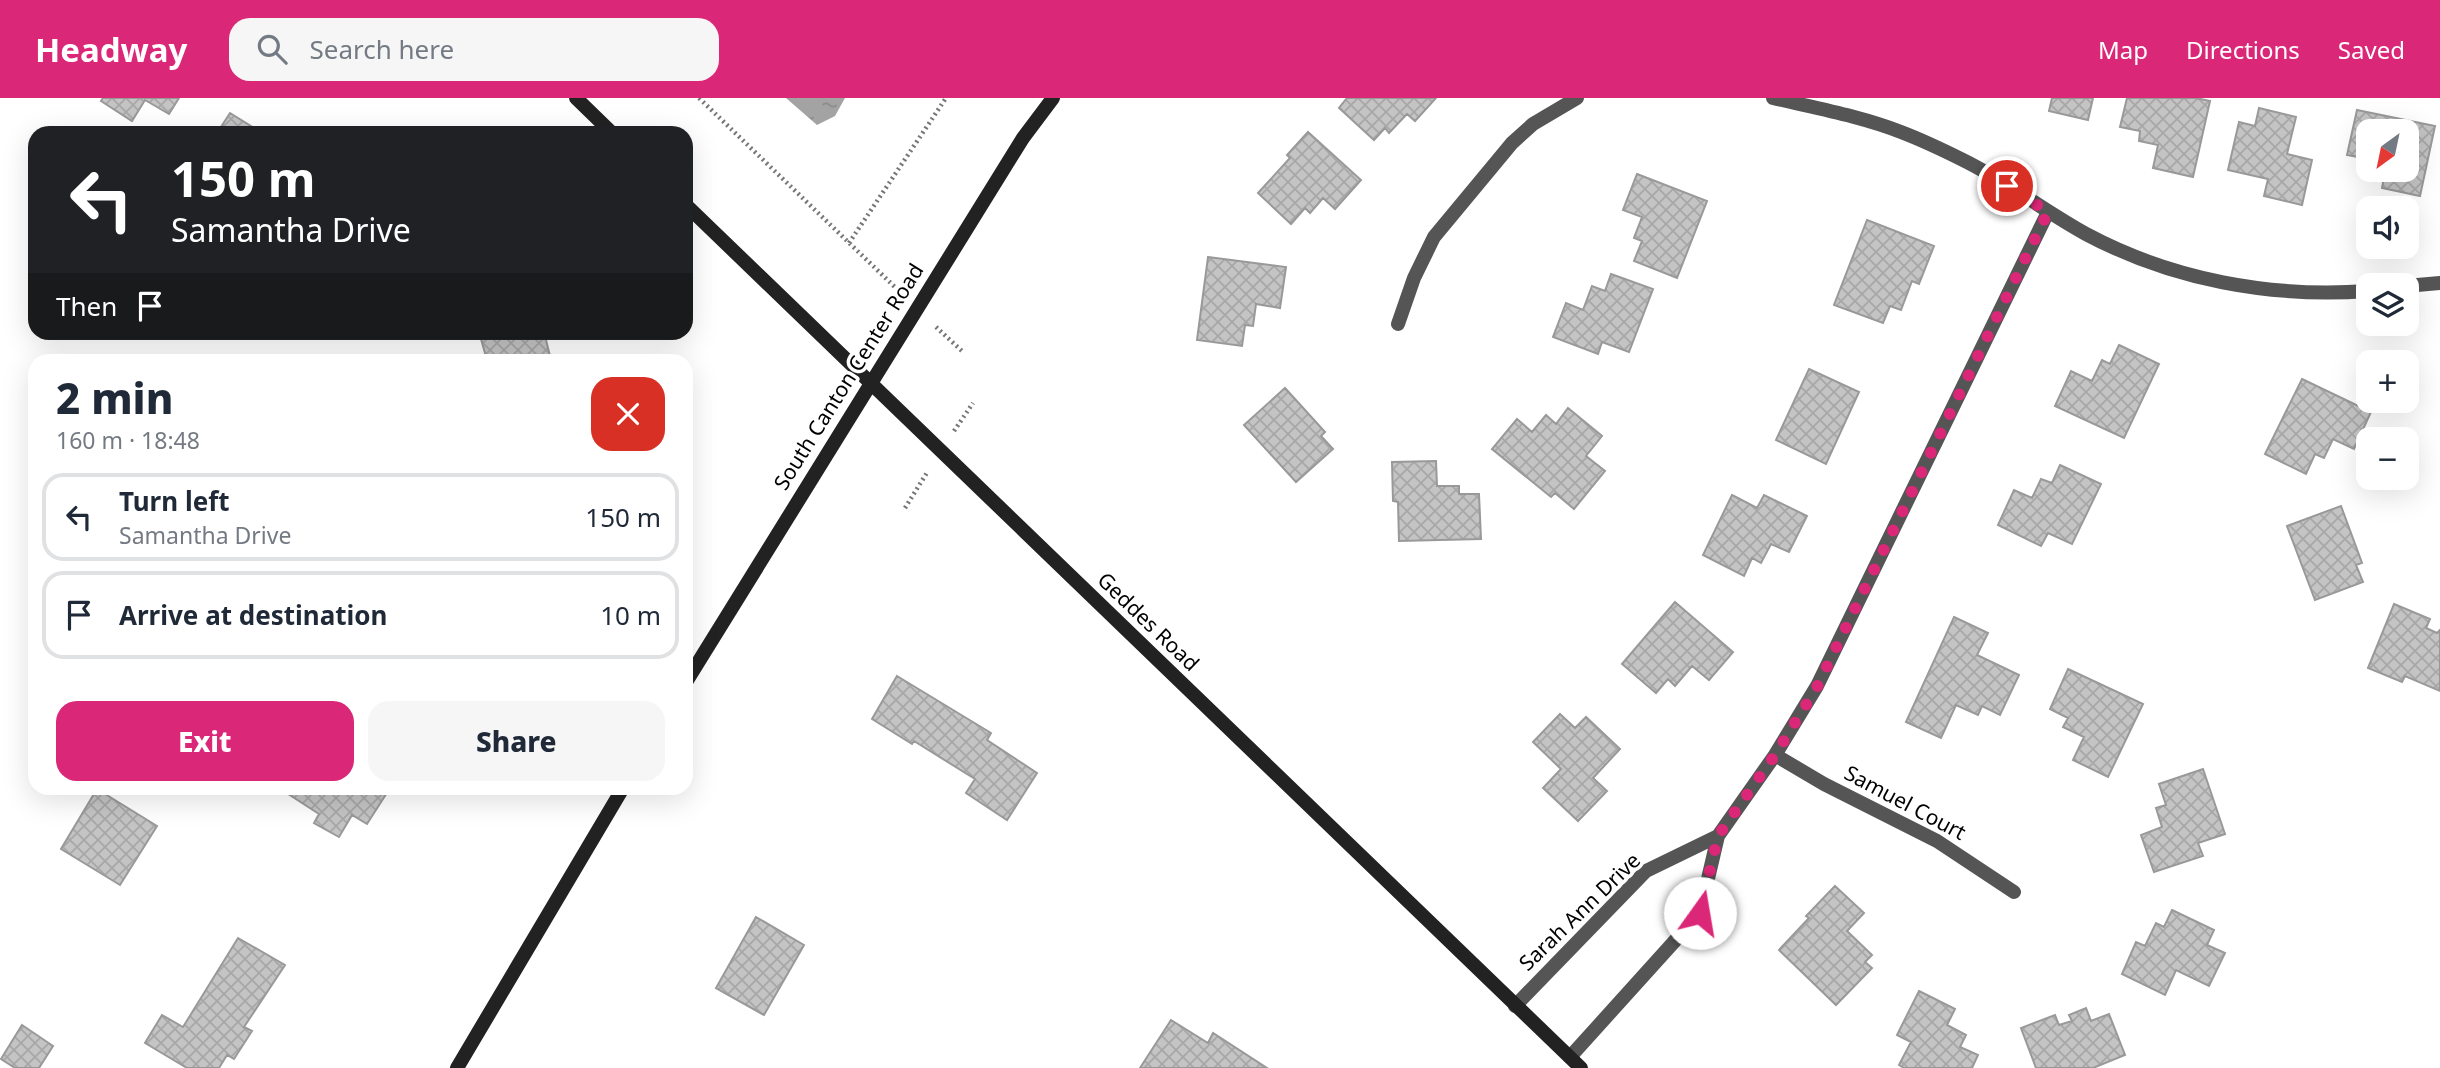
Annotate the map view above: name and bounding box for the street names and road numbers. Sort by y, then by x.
street label: South Canton Center Road [767,258,929,495]
street label: Geddes Road [1092,566,1205,677]
street label: Samuel Court [1840,758,1972,846]
street label: Sarah Ann Drive [1513,846,1646,976]

